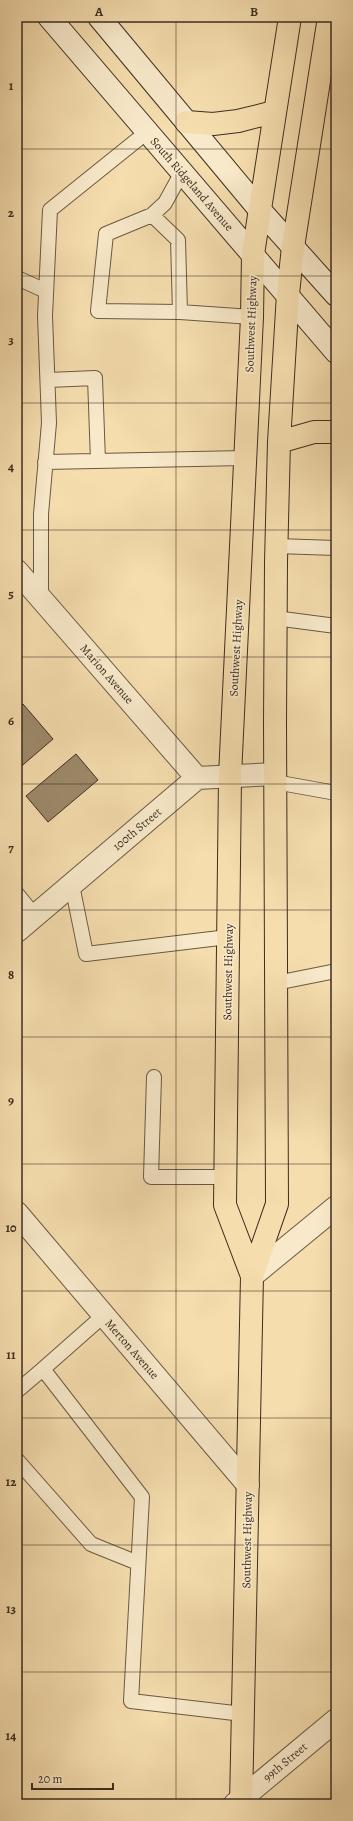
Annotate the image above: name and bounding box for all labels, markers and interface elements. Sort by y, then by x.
text: A [94,3,104,20]
text: B [250,3,258,20]
text: 1 [9,77,14,94]
street label: South Ridgeland Avenue [147,134,237,234]
text: 2 [8,204,15,221]
street label: Southwest Highway [241,275,261,373]
text: 3 [8,331,14,348]
text: 4 [8,458,14,475]
text: 5 [8,585,14,602]
street label: Southwest Highway [225,598,247,697]
street label: Marion Avenue [77,641,137,707]
text: 6 [8,712,14,729]
street label: 100th Street [109,804,165,854]
text: 7 [8,839,14,856]
street label: Southwest Highway [219,923,237,1021]
text: 8 [8,966,14,983]
text: 9 [8,1092,14,1109]
text: 10 [5,1219,17,1236]
street label: Merton Avenue [102,1316,162,1382]
text: 11 [6,1346,16,1363]
text: 12 [6,1473,17,1490]
street label: Southwest Highway [238,1491,256,1589]
text: 13 [6,1600,17,1617]
text: 14 [6,1727,16,1744]
street label: 99th Street [259,1739,311,1785]
scale bar [32,1765,113,1791]
text: 20 m [38,1771,62,1787]

